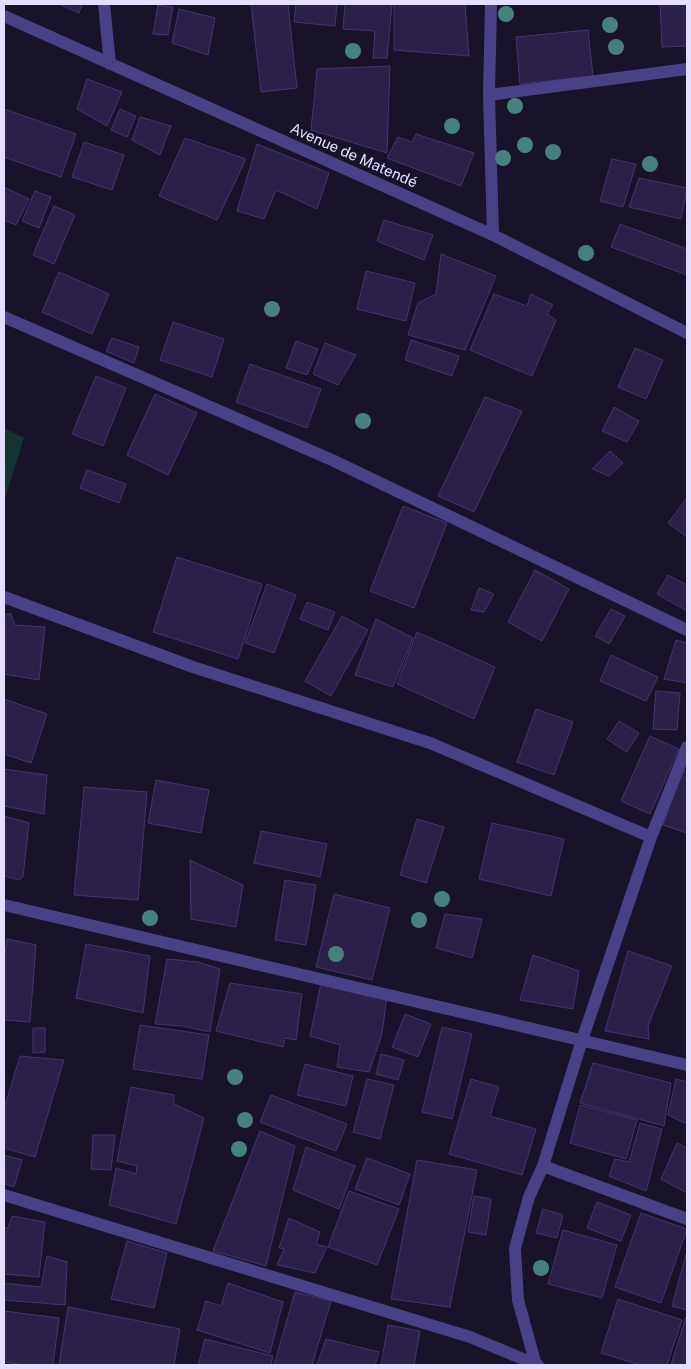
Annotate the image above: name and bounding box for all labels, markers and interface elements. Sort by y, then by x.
street label: Avenue de Matendé [288,119,420,191]

